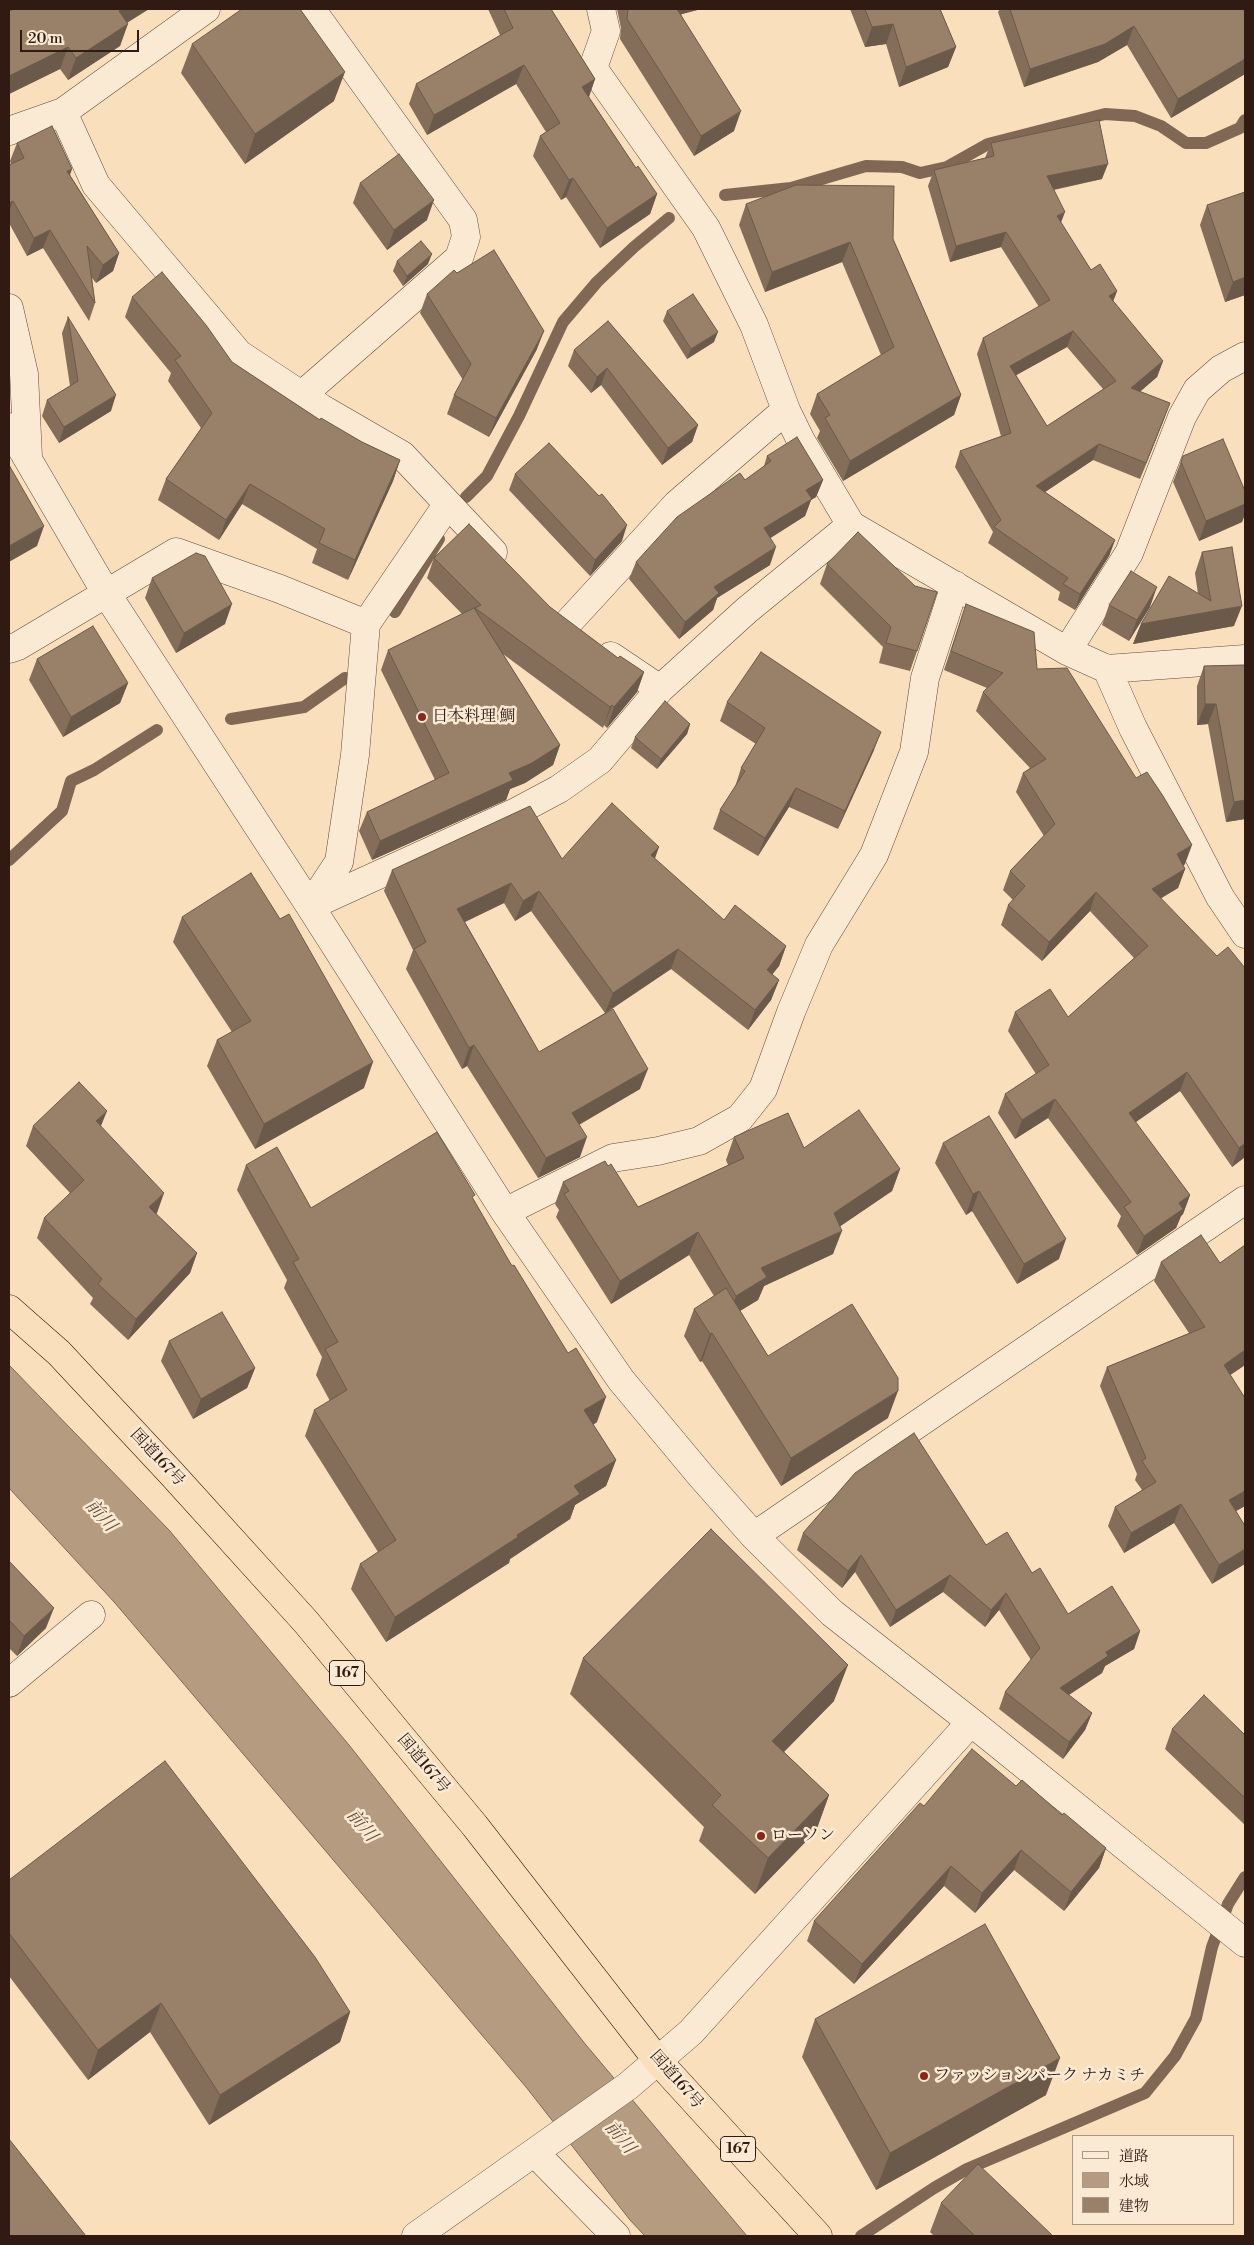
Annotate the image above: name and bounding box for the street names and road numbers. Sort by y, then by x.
street label: 国道167号 [126,1425,188,1491]
road number: 167 [330,1660,364,1686]
street label: 国道167号 [393,1731,453,1797]
street label: 国道167号 [645,2047,707,2113]
road number: 167 [720,2136,756,2162]

